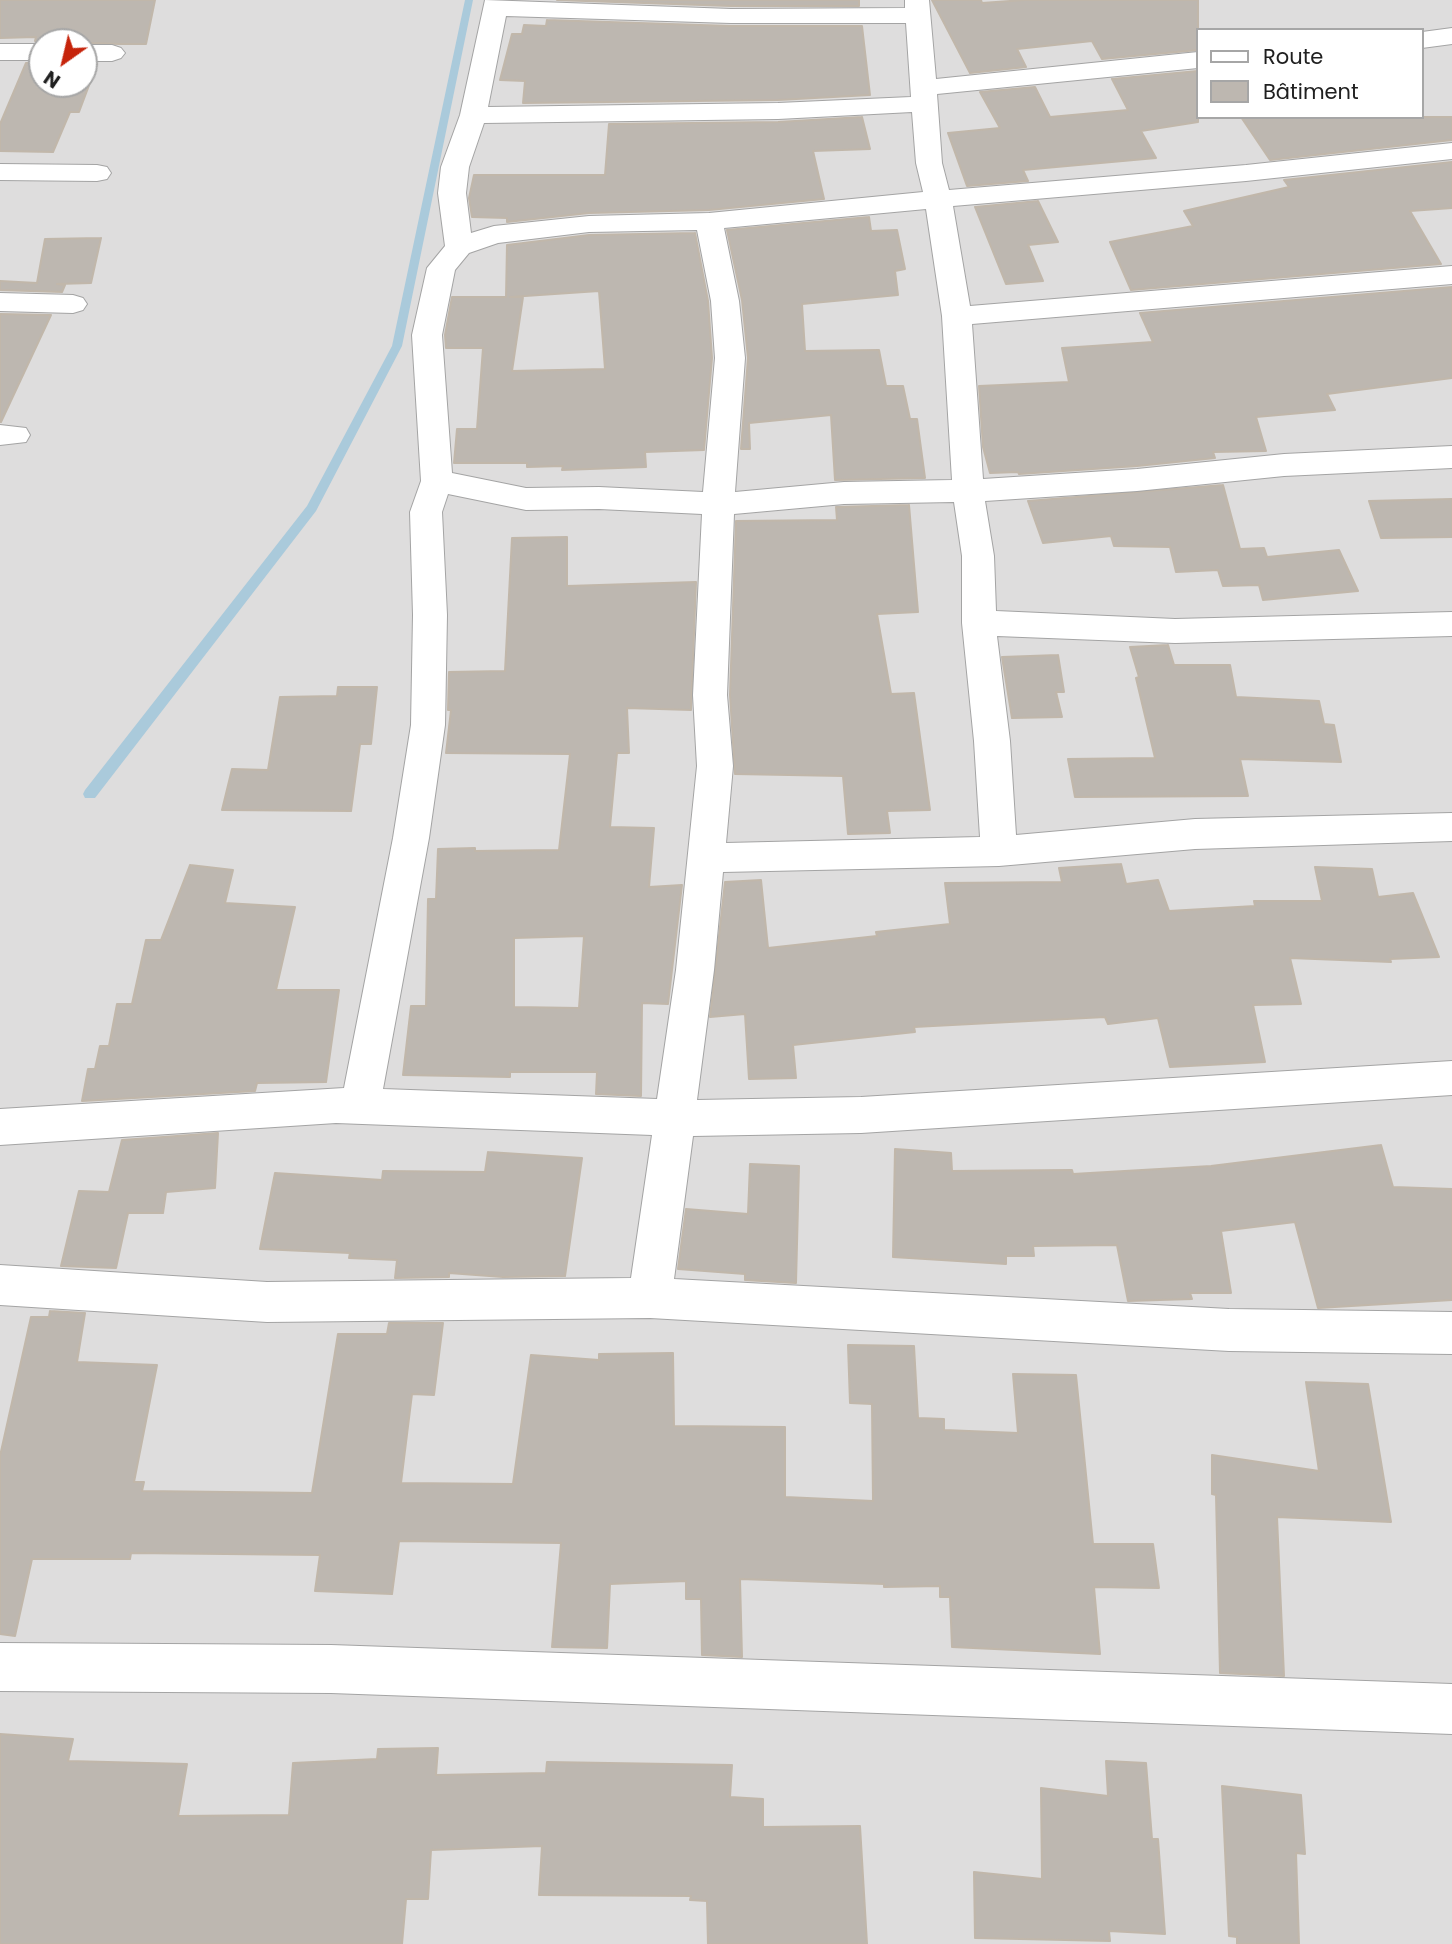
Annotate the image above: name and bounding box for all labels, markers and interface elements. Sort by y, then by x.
north arrow [28,28,98,98]
legend [1196,28,1424,119]
text: Route [1263,42,1323,71]
text: N [39,64,66,94]
text: Bâtiment [1263,77,1359,106]

